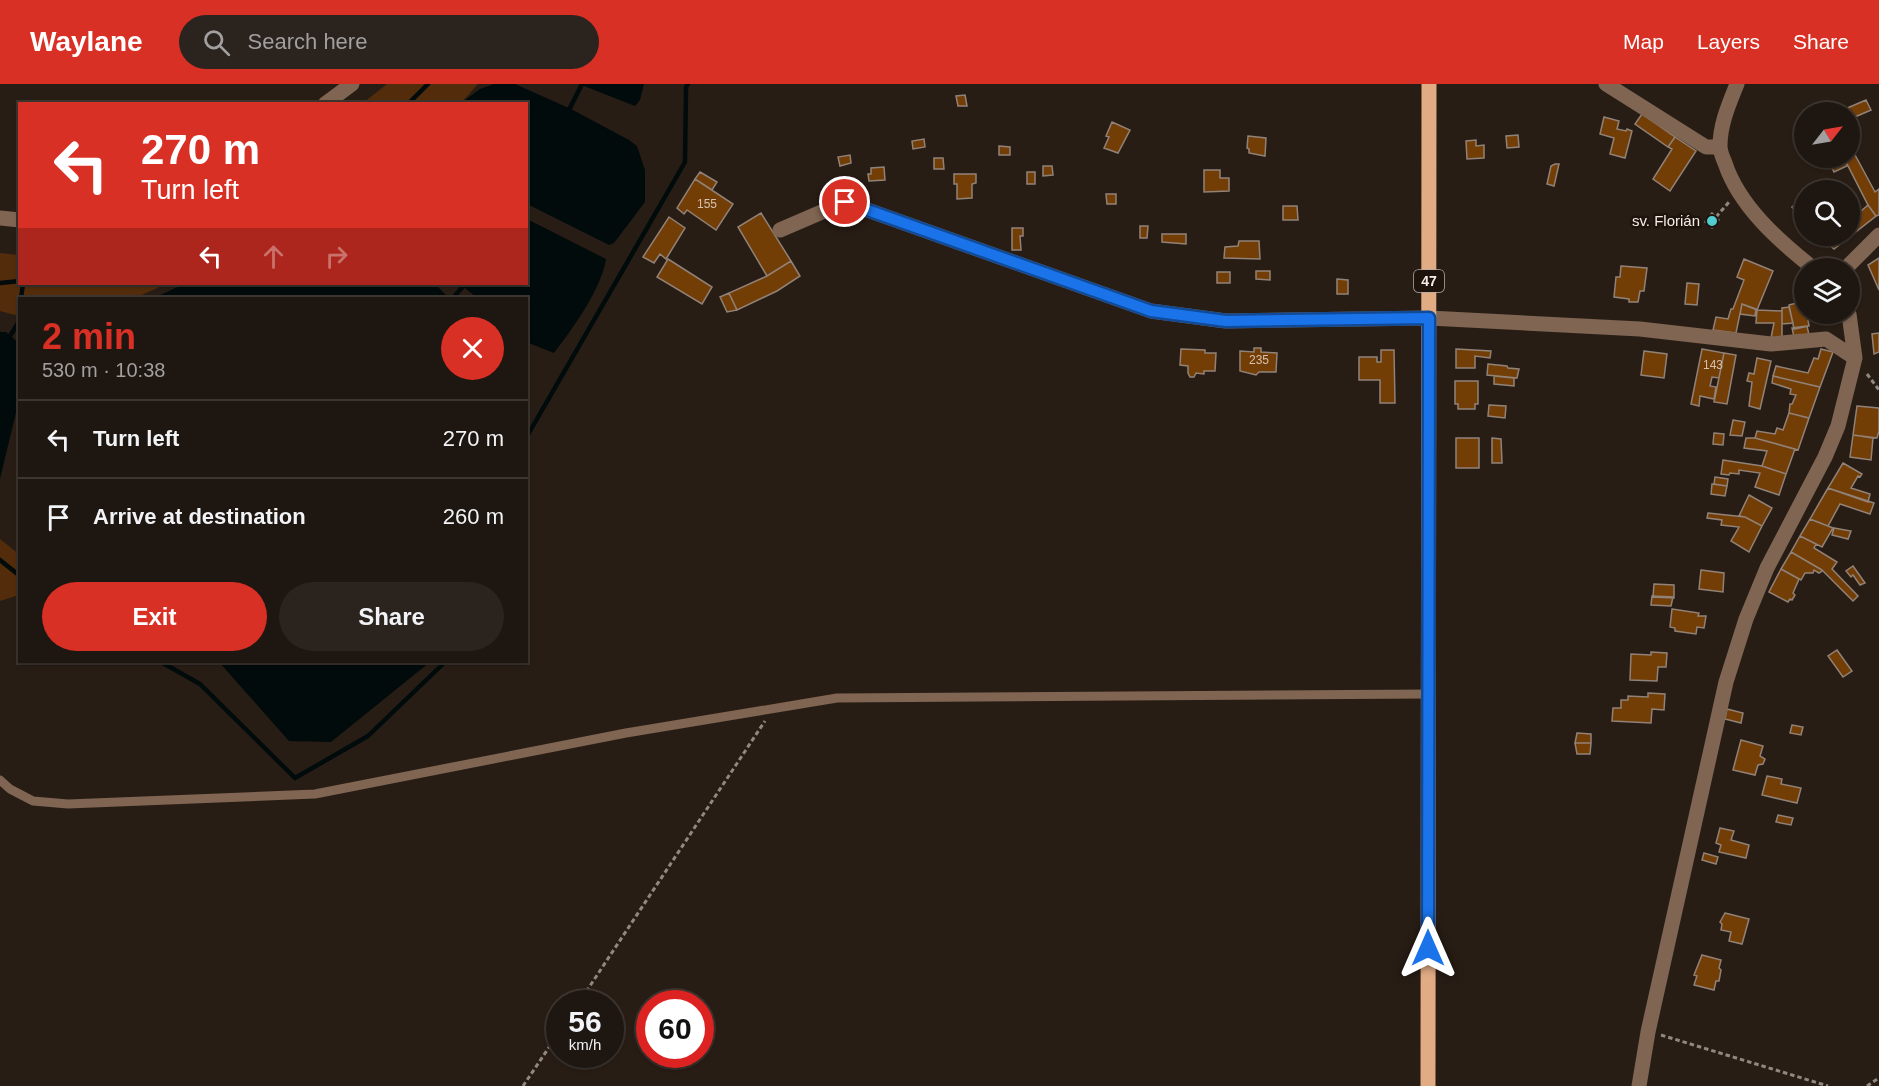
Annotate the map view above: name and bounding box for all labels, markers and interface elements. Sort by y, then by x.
search box [179,15,599,69]
text: Waylane [30,26,143,57]
icon: search [200,26,233,59]
text: Search here [248,29,367,54]
text: Map [1623,30,1664,53]
text: Layers [1697,30,1760,53]
text: Share [1793,30,1849,53]
north arrow [1794,102,1860,168]
map controls [1794,102,1860,324]
icon: left [42,126,120,204]
text: 270 m [141,126,260,173]
text: Turn left [141,175,239,205]
pin [819,176,870,227]
button: search [1794,180,1860,246]
icon: arrive [828,185,861,218]
house number: 155 [697,197,717,211]
place label: sv. Florián [1632,212,1700,229]
marker: sv. Florián [1705,214,1719,228]
icon: left [194,240,227,273]
icon: ahead [257,240,290,273]
icon: right [320,240,353,273]
button: layers [1794,258,1860,324]
road number: 47 [1414,270,1444,292]
text: 2 min [42,316,136,357]
button: close [441,317,504,380]
house number: 235 [1249,353,1269,367]
house number: 143 [1703,358,1723,372]
text: 530 m · 10:38 [42,359,165,381]
icon: left [42,423,75,456]
text: Turn left [93,426,179,451]
text: 270 m [443,426,504,451]
icon: arrive [42,501,75,534]
text: Arrive at destination [93,504,306,529]
text: 260 m [443,504,504,529]
button: Exit [42,582,267,651]
button: Share [279,582,504,651]
position arrow [1396,916,1460,980]
speed limit sign: 60 [636,990,714,1068]
text: 56 [568,1005,602,1038]
text: km/h [569,1036,601,1053]

